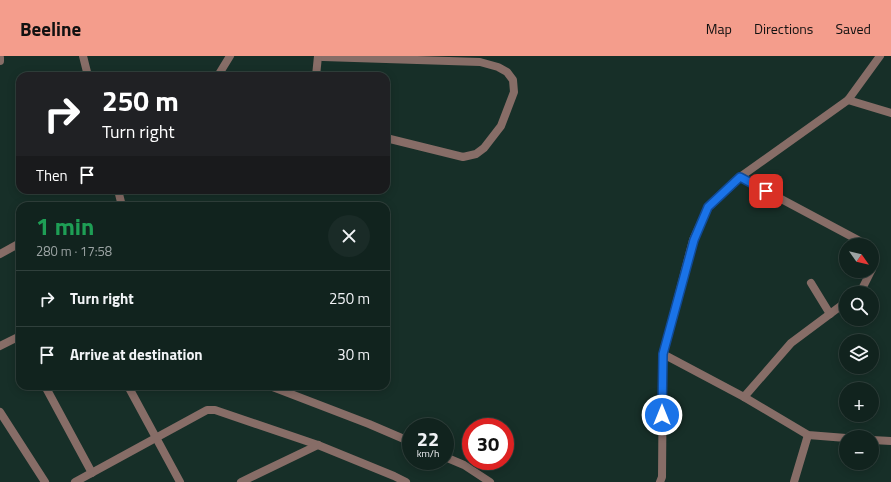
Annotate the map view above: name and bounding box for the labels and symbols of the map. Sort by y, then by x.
pin [749,174,783,208]
north arrow [839,238,879,278]
position arrow [641,394,683,436]
speed limit sign: 30 [462,418,514,470]

